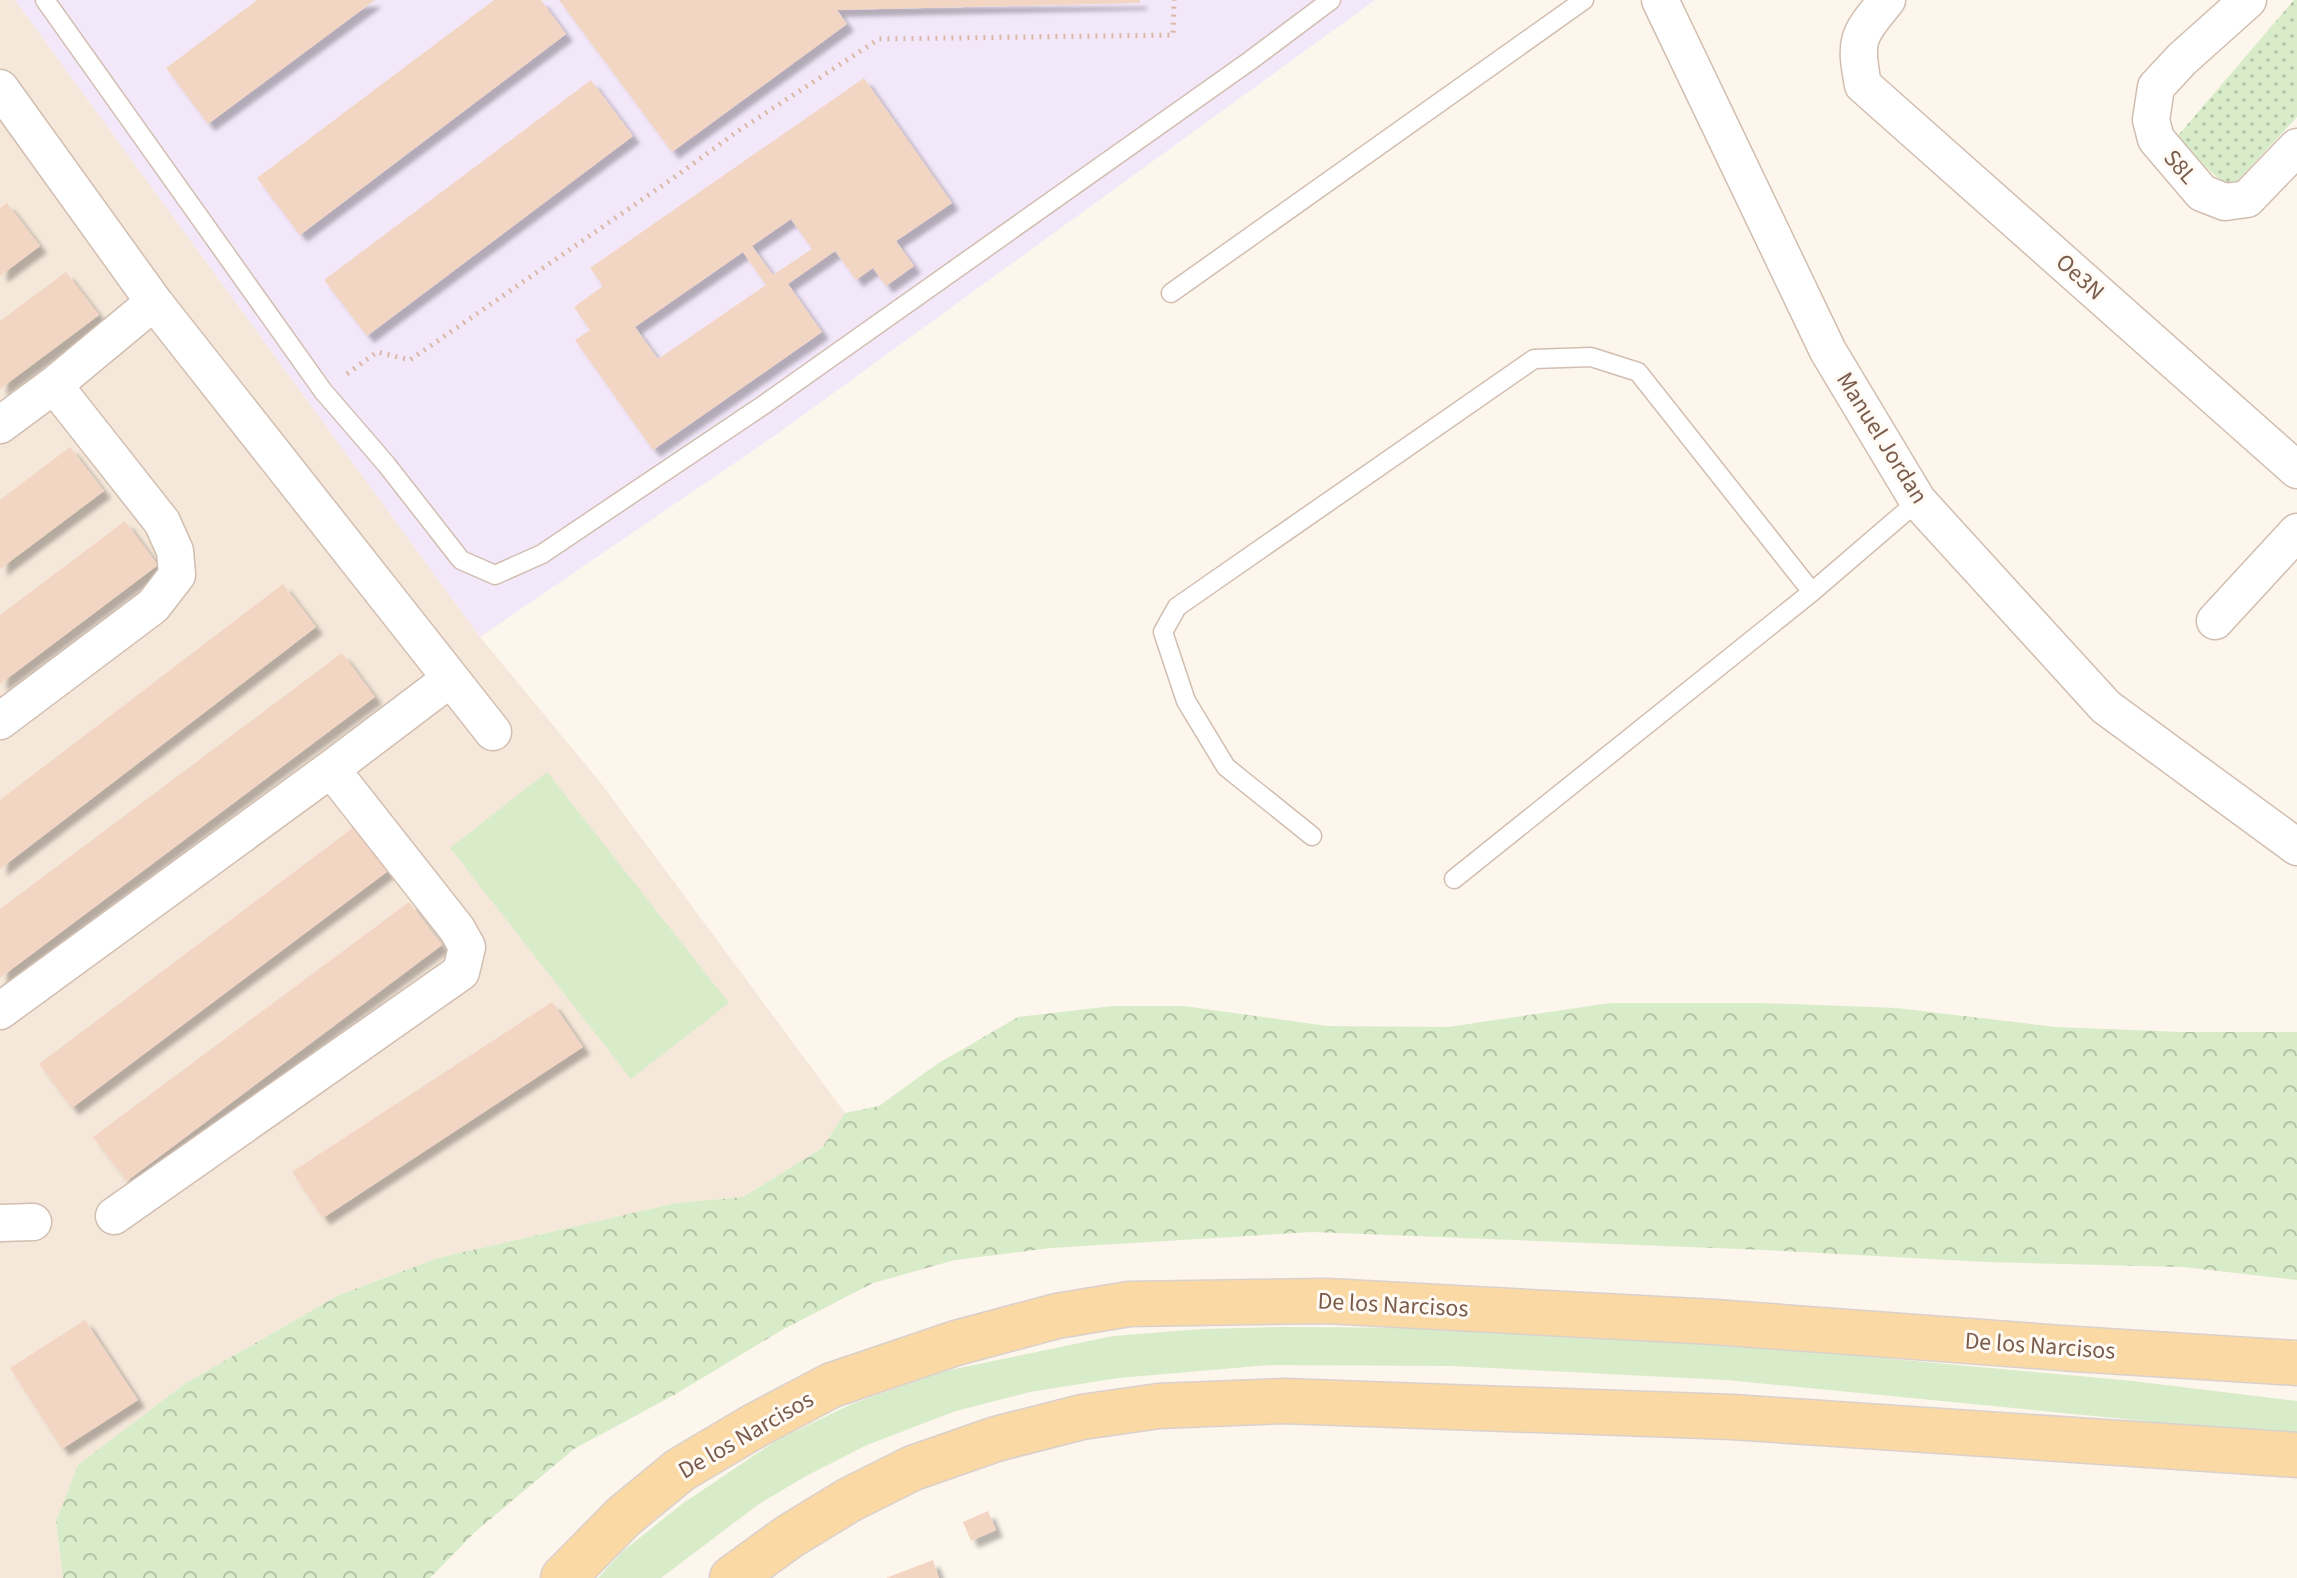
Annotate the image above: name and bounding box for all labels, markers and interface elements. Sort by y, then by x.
street label: S8L [2155,142,2205,192]
street label: Oe3N [2048,245,2112,309]
street label: Manuel Jordan [1827,365,1937,511]
street label: De los Narcisos [1317,1284,1469,1326]
street label: De los Narcisos [1963,1323,2117,1369]
street label: De los Narcisos [672,1382,820,1488]

